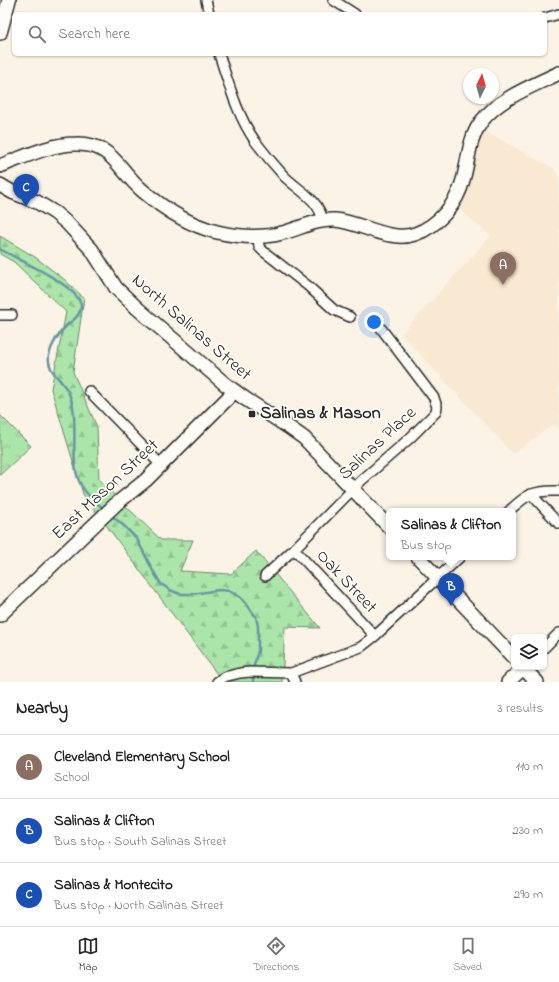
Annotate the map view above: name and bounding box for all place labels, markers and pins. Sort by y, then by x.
pin: C [13,174,39,207]
pin: A [490,252,516,285]
place label: Salinas & Mason [260,401,381,427]
marker: Salinas & Mason [247,409,257,419]
pin: B [438,573,464,606]

